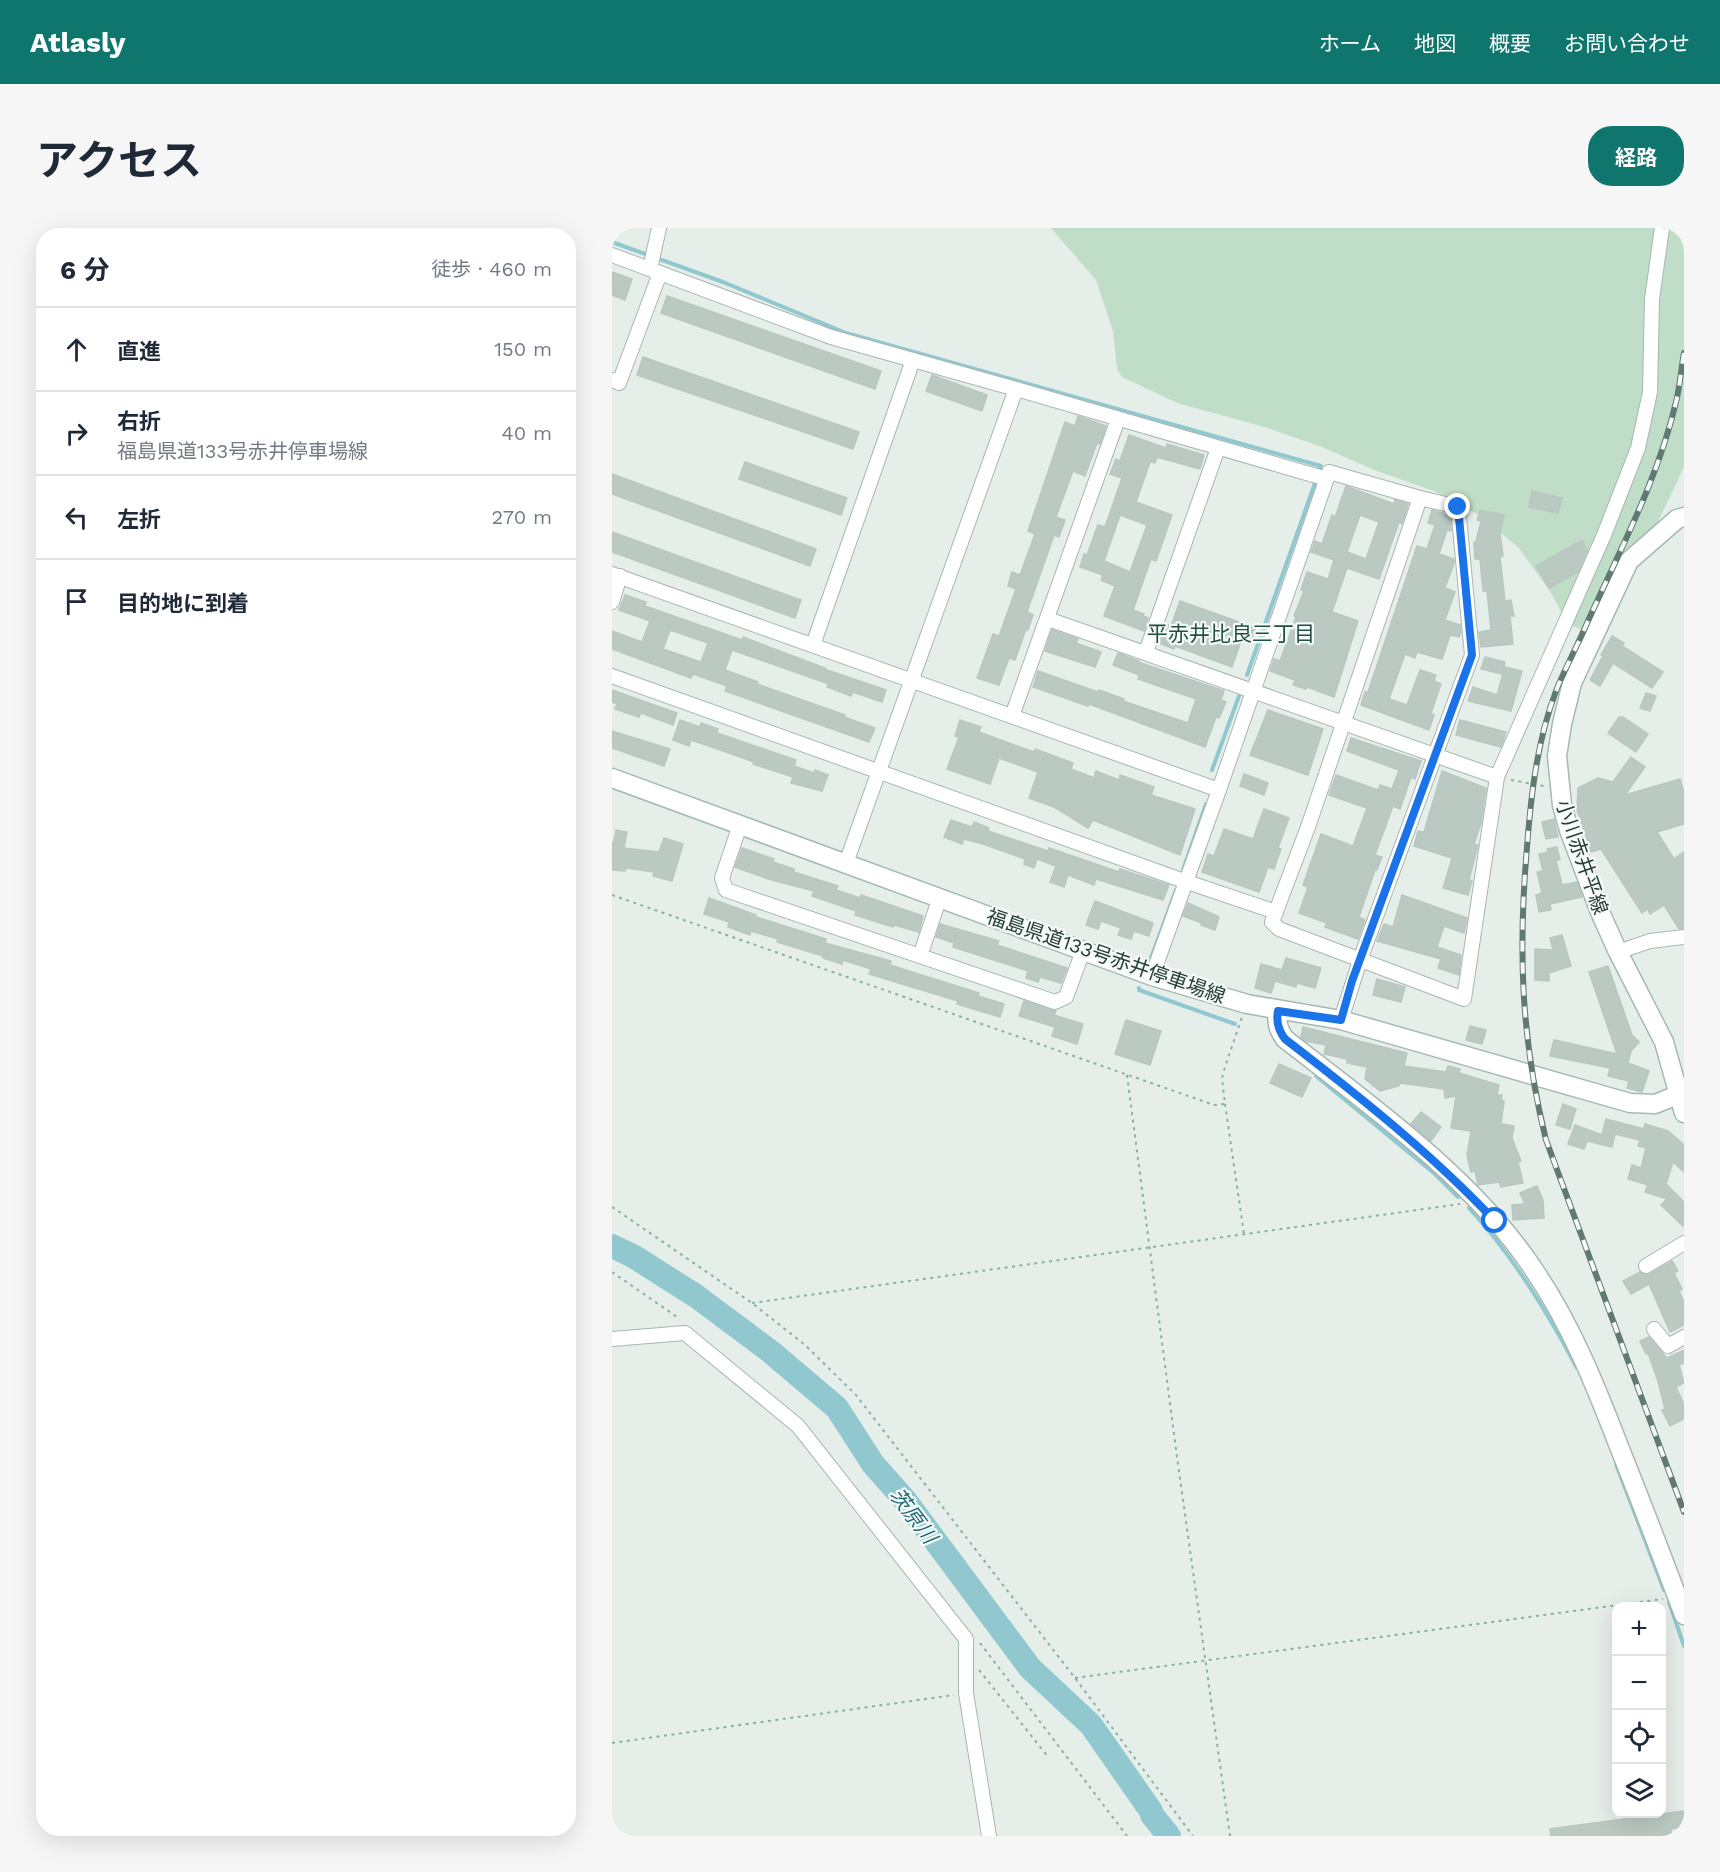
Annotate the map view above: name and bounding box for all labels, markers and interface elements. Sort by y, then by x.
text: Atlasly [30,26,125,59]
text: ホーム [1319,31,1381,56]
text: 地図 [1414,31,1456,56]
text: 概要 [1489,31,1531,56]
text: お問い合わせ [1564,31,1690,56]
button: 経路 [1588,126,1684,186]
text: アクセス [36,136,202,185]
text: 6 分 [60,255,109,285]
text: 徒歩 · 460 m [431,257,552,281]
icon: ahead [60,333,93,366]
text: 150 m [494,337,552,361]
text: 直進 [117,339,161,364]
text: 右折 [117,409,161,434]
icon: right [60,417,93,450]
text: 40 m [501,421,552,445]
text: 福島県道133号赤井停車場線 [117,439,368,463]
route end [1444,493,1470,519]
icon: left [60,501,93,534]
text: 270 m [492,505,552,529]
text: 左折 [117,507,161,532]
icon: arrive [60,585,93,618]
text: 目的地に到着 [117,591,249,616]
district label: 平赤井比良三丁目 [1147,621,1315,646]
street label: 小川赤井平線 [1551,796,1613,918]
street label: 福島県道133号赤井停車場線 [983,904,1229,1008]
route start [1481,1207,1507,1233]
water label: 茨原川 [884,1483,944,1550]
map controls [1612,1602,1666,1818]
button: + [1612,1602,1666,1656]
button: − [1612,1656,1666,1710]
button: locate [1612,1710,1666,1764]
button: layers [1612,1764,1666,1818]

